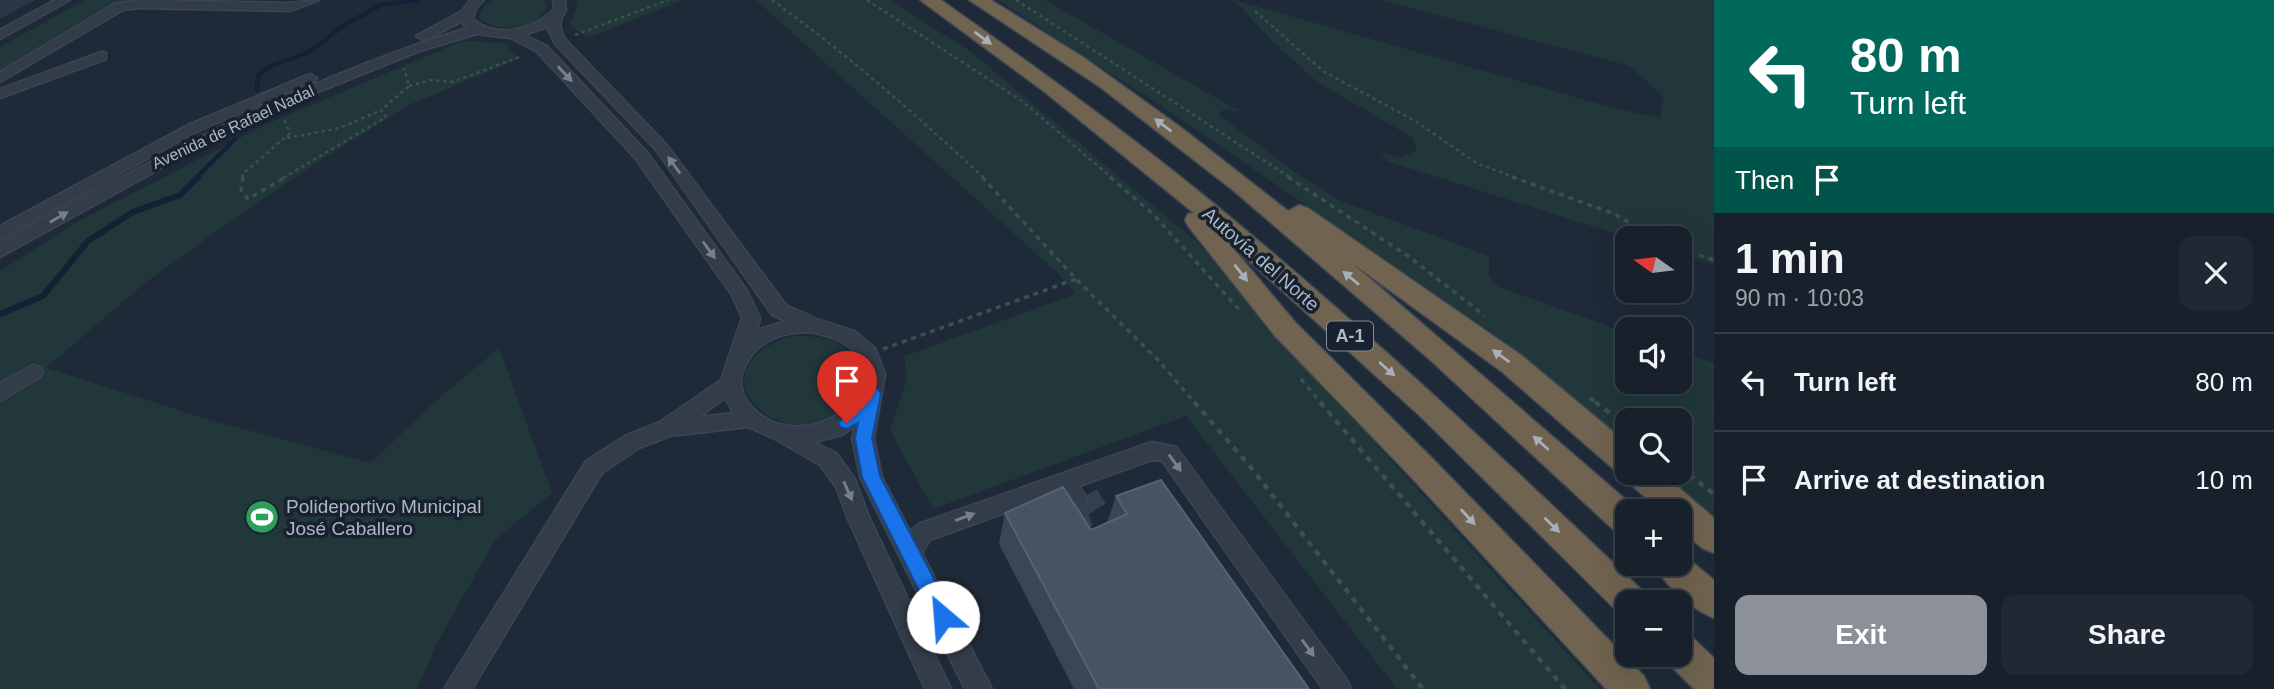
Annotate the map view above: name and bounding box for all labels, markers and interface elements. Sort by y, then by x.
icon: left [1735,28,1826,119]
text: 80 m [1850,28,1962,82]
one-way arrow [974,31,992,45]
one-way arrow [557,65,573,82]
street label: Avenida de Rafael Nadal [149,82,317,172]
text: Turn left [1850,85,1966,121]
one-way arrow [1154,118,1172,132]
one-way arrow [667,156,681,174]
icon: arrive [1808,161,1846,199]
text: Then [1735,165,1794,195]
street label: Autovía del Norte [1199,203,1323,315]
one-way arrow [50,211,69,223]
north arrow [1615,226,1692,303]
map controls [1615,226,1692,667]
text: 1 min [1735,235,1845,282]
button: close [2179,236,2253,310]
one-way arrow [702,241,716,259]
one-way arrow [1234,264,1248,282]
one-way arrow [1342,271,1359,286]
text: 90 m · 10:03 [1735,285,1864,311]
button: sound [1615,317,1692,394]
road number: A-1 [1327,322,1373,350]
one-way arrow [1492,349,1510,363]
pin [817,351,877,423]
one-way arrow [1378,361,1396,377]
icon: arrive [828,362,866,400]
icon: left [1735,363,1773,401]
text: Turn left [1794,367,1896,397]
text: 80 m [2195,367,2253,397]
button: search [1615,408,1692,485]
one-way arrow [1533,436,1550,452]
one-way arrow [1168,454,1182,472]
icon: arrive [1735,461,1773,499]
text: Arrive at destination [1794,465,2045,495]
text: 10 m [2195,465,2253,495]
one-way arrow [842,481,854,501]
place label: Polideportivo Municipal José Caballero [286,496,481,539]
sports icon: Polideportivo Municipal José Caballero [243,498,281,536]
button: + [1615,499,1692,576]
one-way arrow [1459,508,1475,525]
one-way arrow [954,511,975,522]
one-way arrow [1543,517,1560,533]
position arrow [906,580,980,654]
button: − [1615,590,1692,667]
button: Exit [1735,595,1987,675]
button: Share [2001,595,2253,675]
one-way arrow [1301,639,1315,657]

